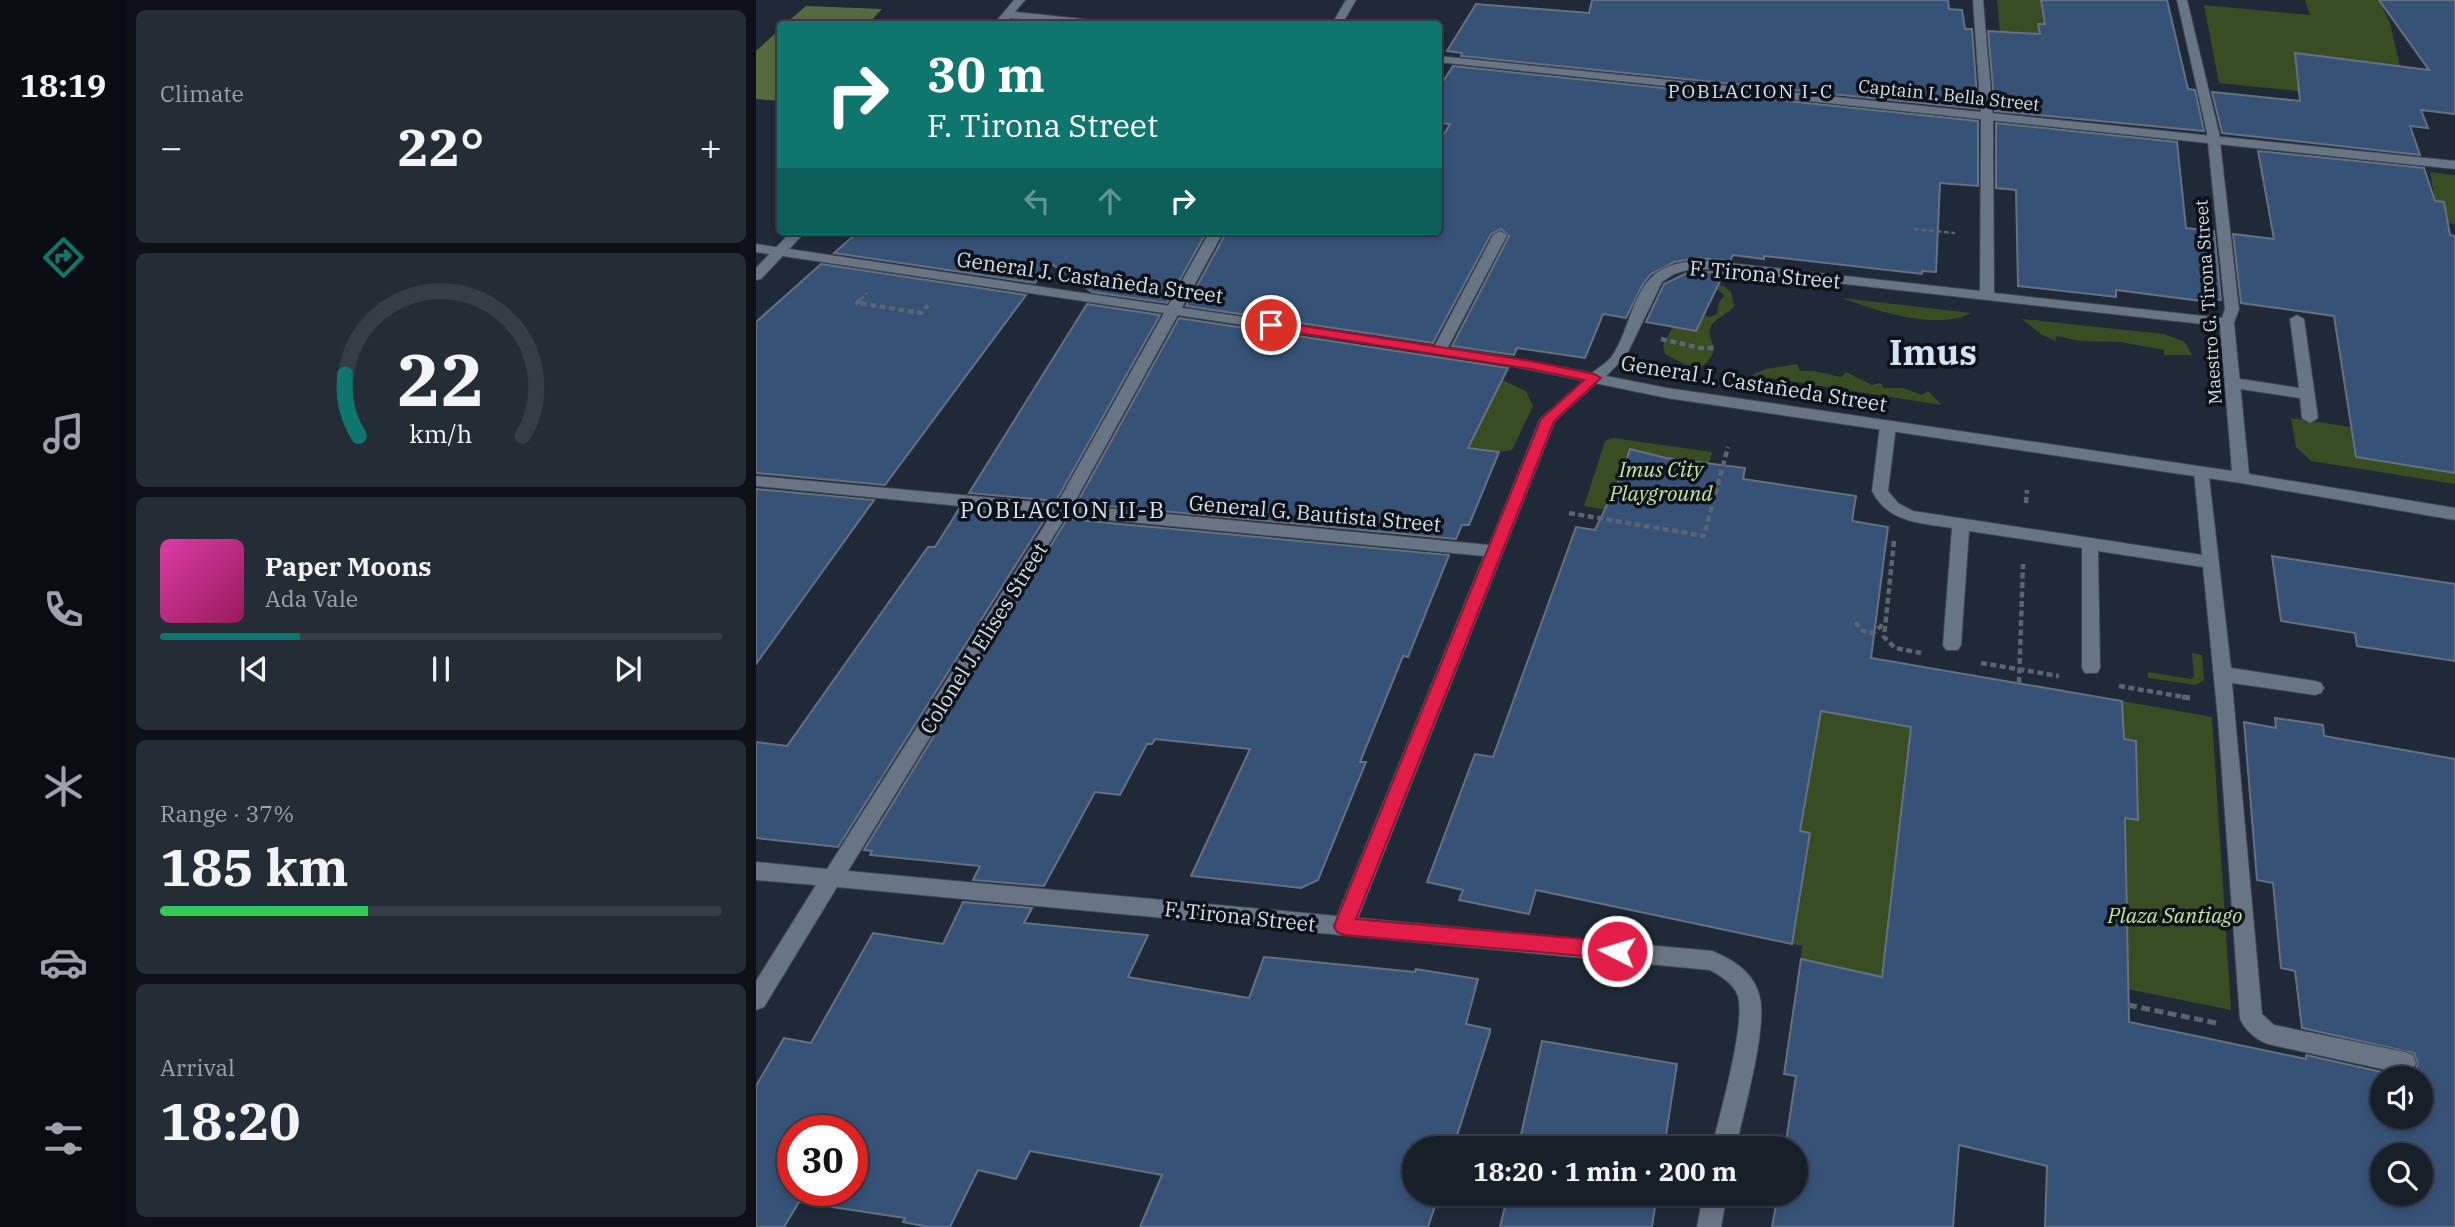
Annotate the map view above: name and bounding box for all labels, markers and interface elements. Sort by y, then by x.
text: 30 m [927,42,1045,105]
icon: right [812,49,903,140]
text: 18:19 [20,64,106,106]
street label: Captain I. Bella Street [1857,74,2041,116]
text: Climate [160,78,244,108]
district label: POBLACION I-C [1668,79,1834,103]
text: F. Tirona Street [927,104,1158,146]
text: 22° [398,113,484,180]
text: − [160,122,183,171]
text: + [699,122,722,171]
icon: left [1018,182,1056,220]
icon: ahead [1091,182,1129,220]
icon: right [1164,182,1202,220]
street label: Maestro G. Tirona Street [2189,199,2227,405]
icon: directions [39,233,88,282]
street label: General J. Castañeda Street [955,244,1225,310]
street label: F. Tirona Street [1688,253,1842,295]
pin [1241,295,1301,355]
icon: arrive [1252,306,1290,344]
district label: Imus [1889,329,1977,375]
text: 22 [397,332,485,427]
street label: General J. Castañeda Street [1619,348,1889,418]
icon: music [39,409,88,458]
text: km/h [409,417,473,450]
park label: Imus City Playground [1608,455,1713,507]
street label: General G. Bautista Street [1188,488,1442,538]
district label: POBLACION II-B [960,494,1166,524]
street label: Colonel J. Elises Street [913,537,1053,739]
text: Paper Moons [265,549,432,583]
text: Ada Vale [265,583,358,613]
icon: phone [39,585,88,634]
icon: previous [235,650,273,688]
icon: pause [422,650,460,688]
icon: next [609,650,647,688]
icon: climate [39,762,88,811]
text: Range · 37% [160,798,294,828]
text: 185 km [160,833,349,900]
street label: F. Tirona Street [1163,894,1317,938]
park label: Plaza Santiago [2107,901,2242,929]
position arrow [1580,914,1654,988]
icon: car [39,938,88,987]
text: Arrival [160,1052,235,1082]
map controls [2370,1066,2433,1206]
button: sound [2370,1066,2433,1129]
text: 18:20 [160,1087,301,1154]
icon: filters [39,1114,88,1163]
speed limit sign: 30 [777,1115,868,1206]
button: search [2370,1143,2433,1206]
text: 18:20 · 1 min · 200 m [1473,1154,1737,1188]

